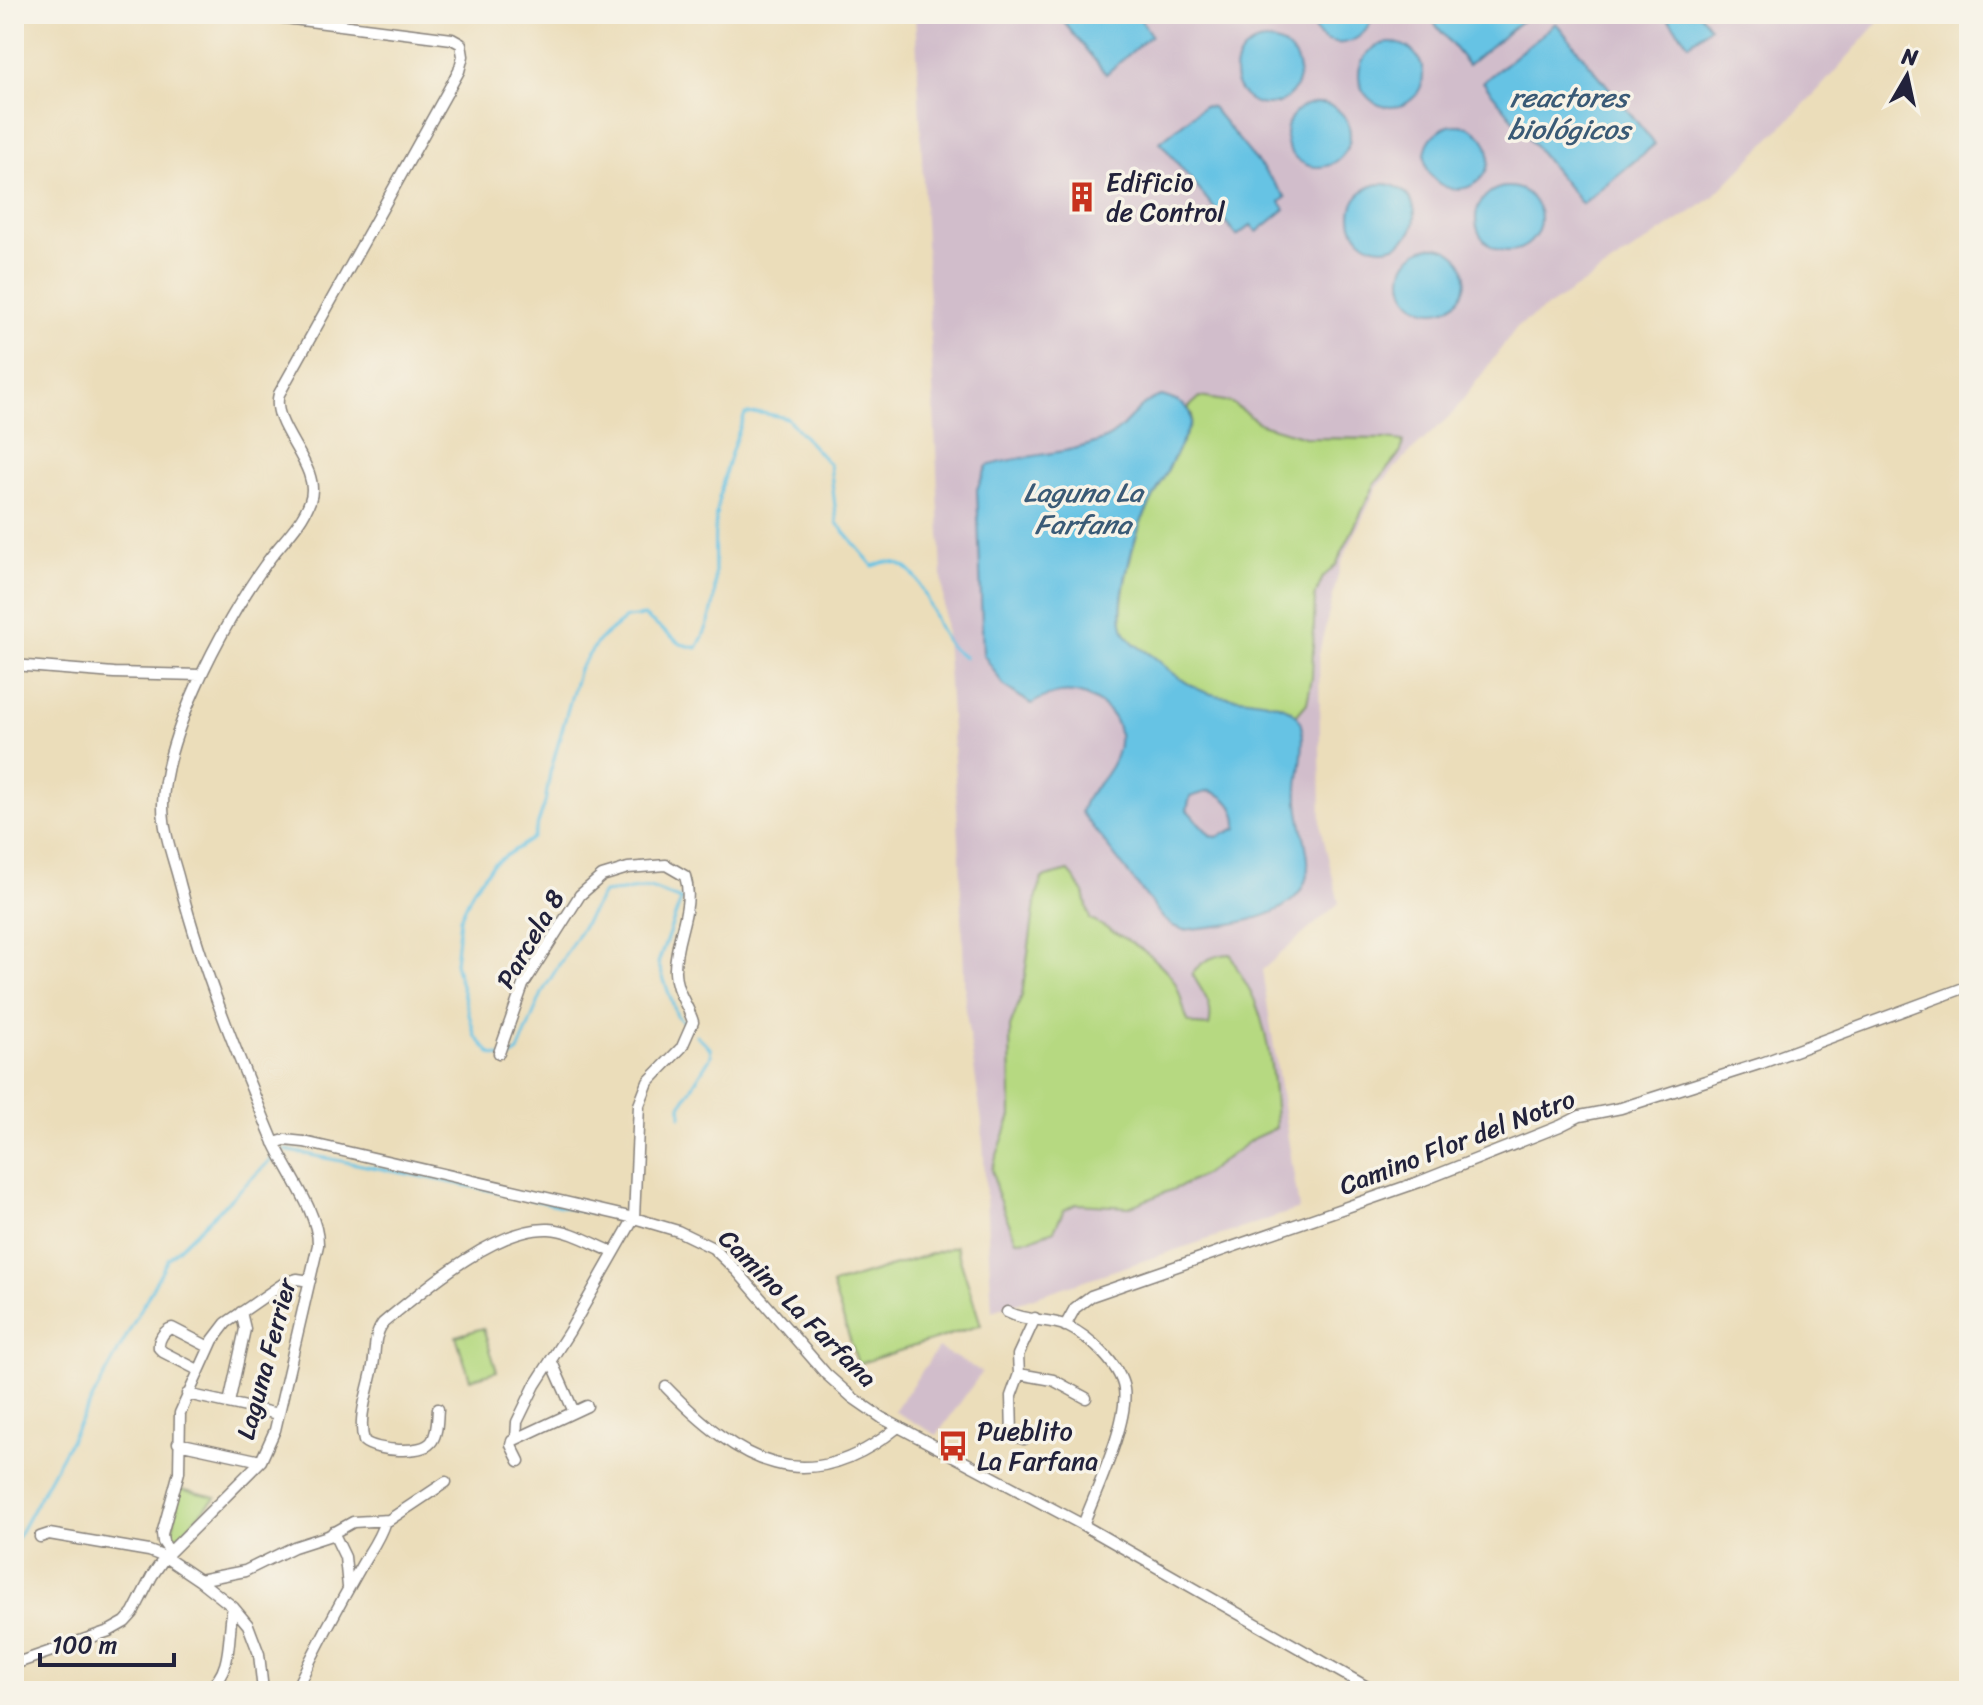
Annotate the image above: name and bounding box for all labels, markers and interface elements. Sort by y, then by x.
north arrow [1867,36,1947,116]
text: N [1898,36,1921,77]
water label: reactores biológicos [1508,73,1633,154]
place label: Edificio de Control [1106,159,1225,235]
building icon: Edificio de Control [1065,180,1099,214]
water label: Laguna La Farfana [1023,468,1145,549]
street label: Parcela 8 [483,880,577,998]
street label: Camino Flor del Notro [1332,1076,1582,1208]
street label: Camino La Farfana [707,1217,889,1399]
street label: Laguna Ferrier [222,1272,310,1445]
place label: Pueblito La Farfana [977,1408,1098,1484]
bus stop icon: Pueblito La Farfana [936,1429,970,1463]
scale bar [40,1617,174,1667]
text: 100 m [52,1624,117,1666]

